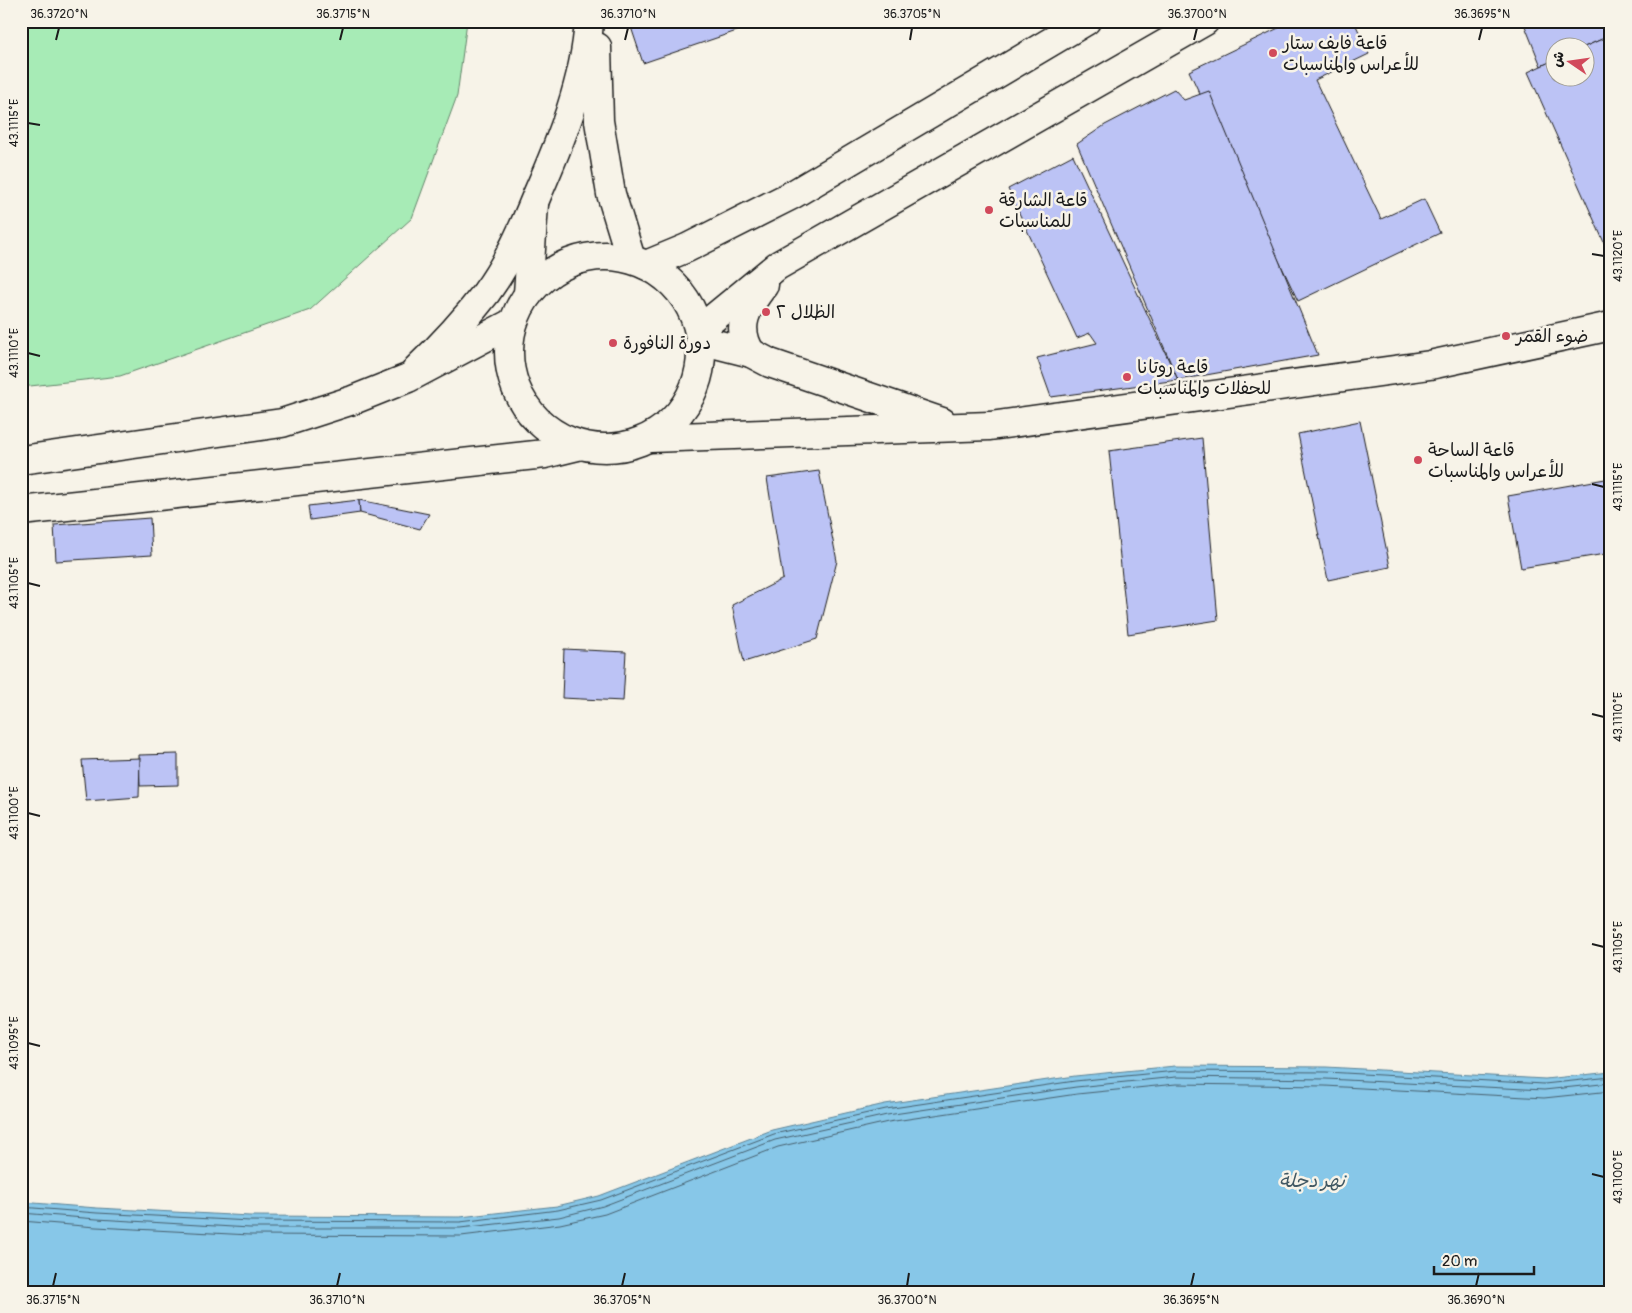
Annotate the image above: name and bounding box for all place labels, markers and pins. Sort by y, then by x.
place label: قاعة فايف ستار للأعراس والمناسبات [1281,32,1419,76]
marker: قاعة فايف ستار للأعراس والمناسبات [1267,47,1279,59]
place label: قاعة الشارقة للمناسبات [999,189,1088,233]
marker: قاعة الشارقة للمناسبات [983,204,995,216]
place label: الظلال ٢ [776,301,835,324]
marker: الظلال ٢ [760,306,772,318]
place label: ضوء القمر [1514,325,1588,348]
marker: ضوء القمر [1500,330,1512,342]
place label: دورة النافورة [623,332,711,355]
marker: دورة النافورة [607,337,619,349]
place label: قاعة روتانا للحفلات والمناسبات [1137,356,1271,400]
marker: قاعة روتانا للحفلات والمناسبات [1121,371,1133,383]
place label: قاعة الساحة للأعراس والمناسبات [1428,439,1564,483]
marker: قاعة الساحة للأعراس والمناسبات [1412,454,1424,466]

